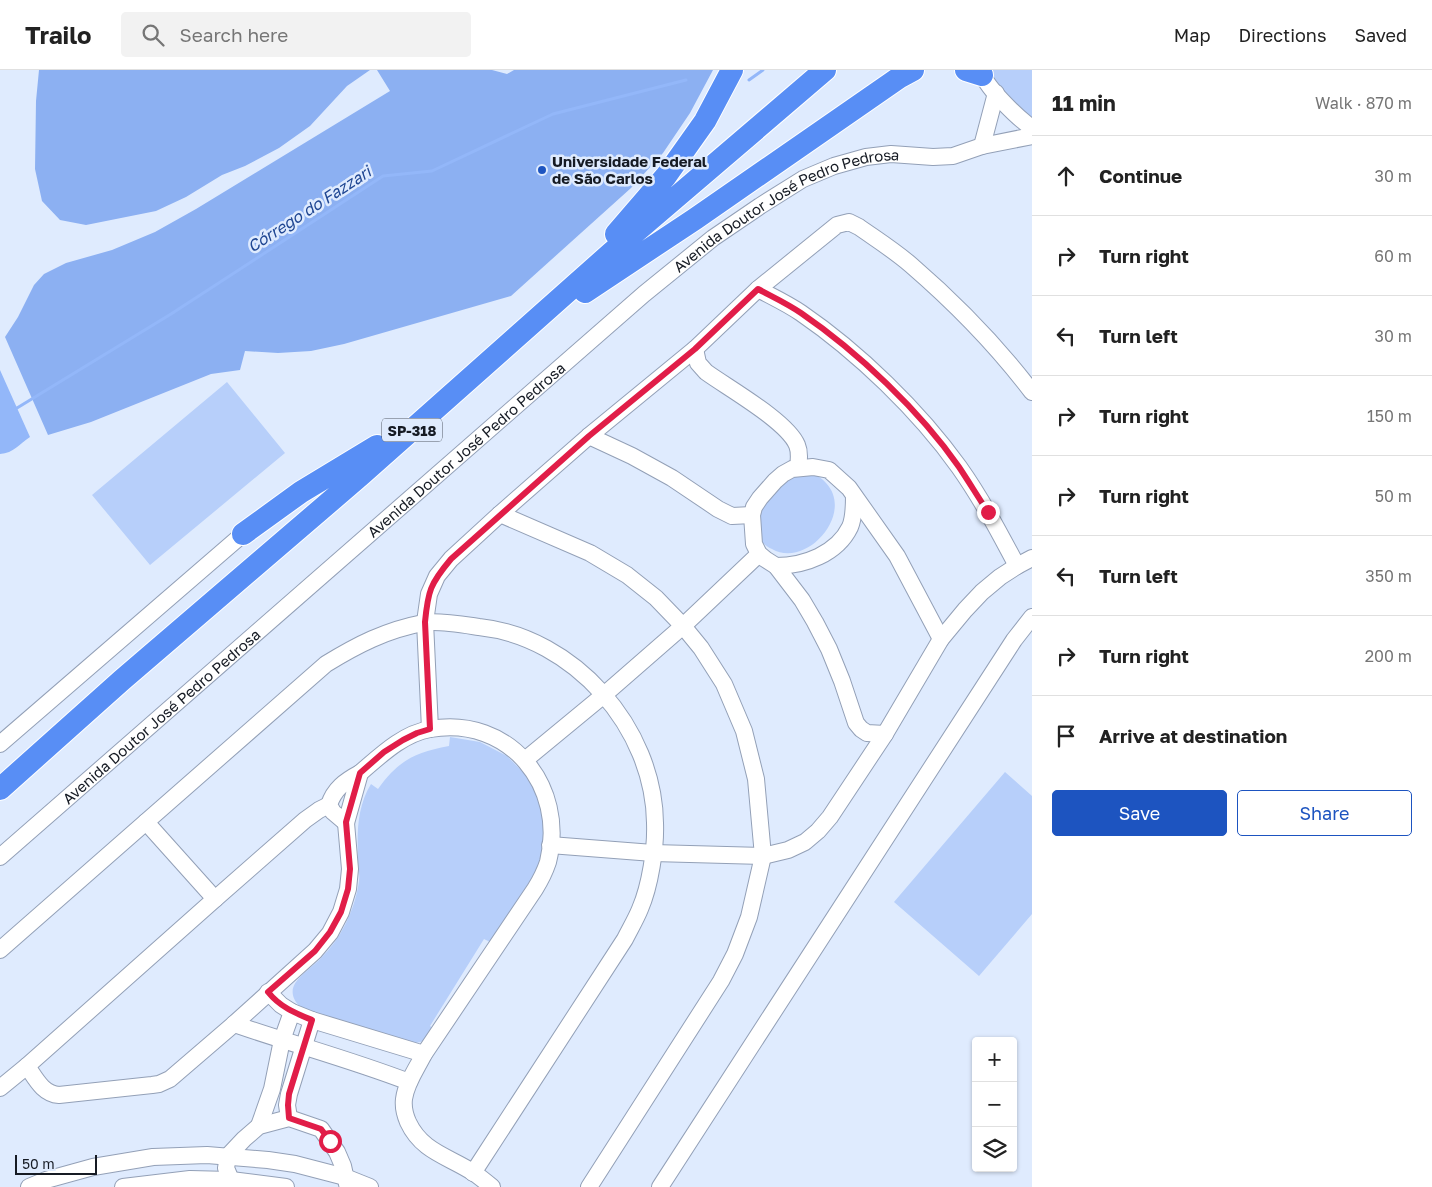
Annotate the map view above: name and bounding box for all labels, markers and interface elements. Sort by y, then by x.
search box [121,12,471,57]
text: Trailo [25,20,91,49]
icon: search [139,21,167,49]
text: Search here [179,23,288,46]
text: Map [1174,24,1210,46]
text: Directions [1238,24,1326,46]
text: Saved [1354,24,1407,46]
text: 11 min [1052,90,1116,116]
text: Walk · 870 m [1315,93,1412,113]
street label: Avenida Doutor José Pedro Pedrosa [670,145,900,276]
place label: Universidade Federal de São Carlos [552,152,707,187]
water label: Córrego do Fazzari [243,161,376,256]
icon: ahead [1052,162,1080,190]
marker: Universidade Federal de São Carlos [536,164,548,176]
text: Continue [1099,164,1182,187]
text: 30 m [1375,166,1412,186]
icon: right [1052,242,1080,270]
text: Turn right [1099,244,1189,267]
text: 60 m [1374,246,1412,266]
icon: left [1052,322,1080,350]
text: Turn left [1099,324,1178,347]
text: 30 m [1375,326,1412,346]
street label: Avenida Doutor José Pedro Pedrosa [363,358,569,541]
icon: right [1052,402,1080,430]
text: Turn right [1099,404,1189,427]
text: 150 m [1367,406,1412,426]
road number: SP-318 [382,418,442,442]
icon: right [1052,482,1080,510]
text: Turn right [1099,484,1189,507]
text: 50 m [1375,486,1412,506]
route end [977,501,1000,524]
icon: left [1052,562,1080,590]
text: Turn left [1099,564,1178,587]
text: 350 m [1365,566,1412,586]
street label: Avenida Doutor José Pedro Pedrosa [59,625,264,807]
icon: right [1052,642,1080,670]
text: Turn right [1099,644,1189,667]
text: 200 m [1365,646,1412,666]
icon: arrive [1052,722,1080,750]
text: Arrive at destination [1099,724,1287,747]
button: Save [1052,790,1227,836]
button: Share [1237,790,1412,836]
map controls [972,1037,1017,1172]
button: + [972,1037,1017,1082]
button: − [972,1082,1017,1127]
button: layers [972,1127,1017,1172]
route start [319,1130,342,1153]
scale bar [15,1152,98,1175]
text: 50 m [22,1155,55,1172]

